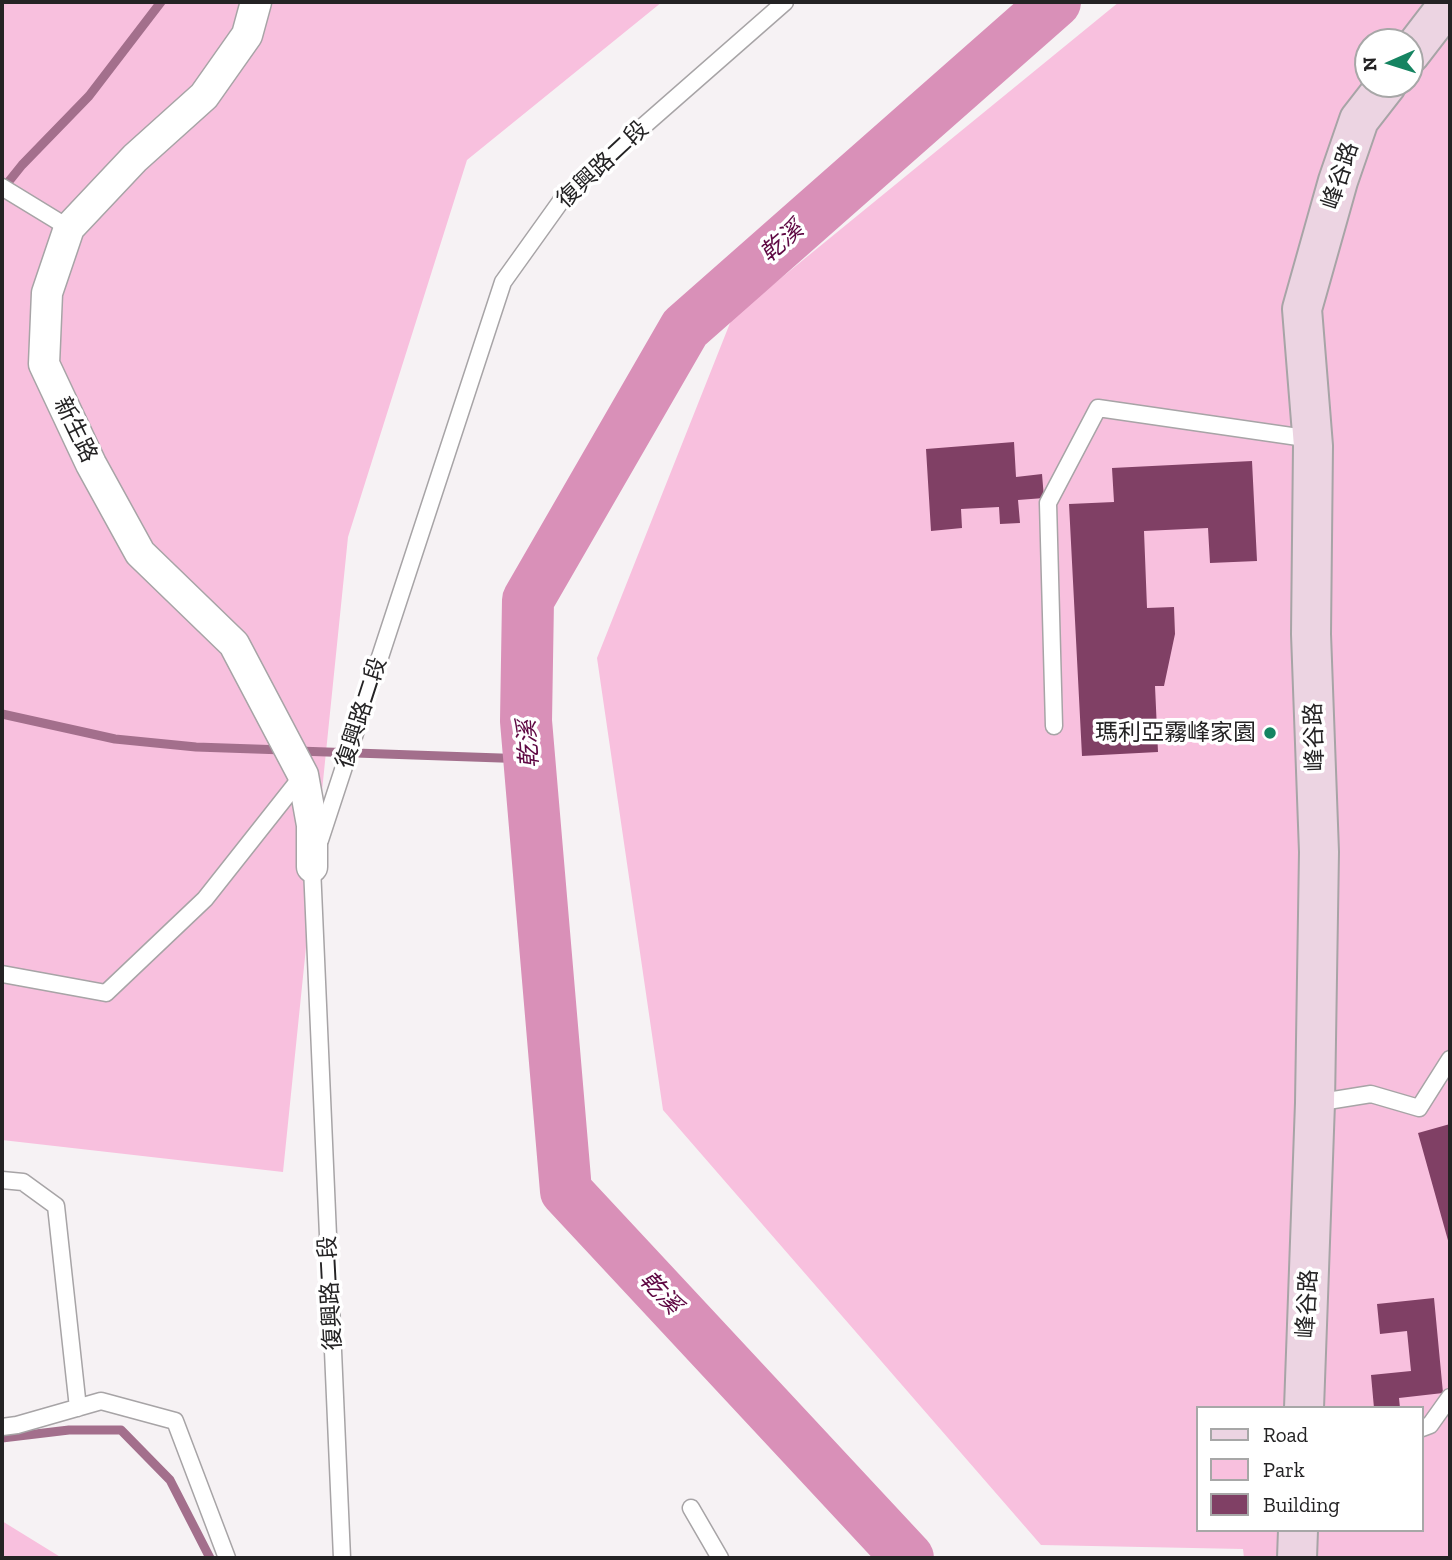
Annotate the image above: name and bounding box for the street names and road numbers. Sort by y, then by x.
street label: 復興路二段 [552,116,654,214]
street label: 峰谷路 [1317,139,1365,213]
street label: 新生路 [47,393,103,467]
street label: 復興路二段 [331,654,393,772]
street label: 峰谷路 [1300,702,1330,772]
street label: 復興路二段 [314,1235,348,1351]
street label: 峰谷路 [1292,1269,1324,1339]

